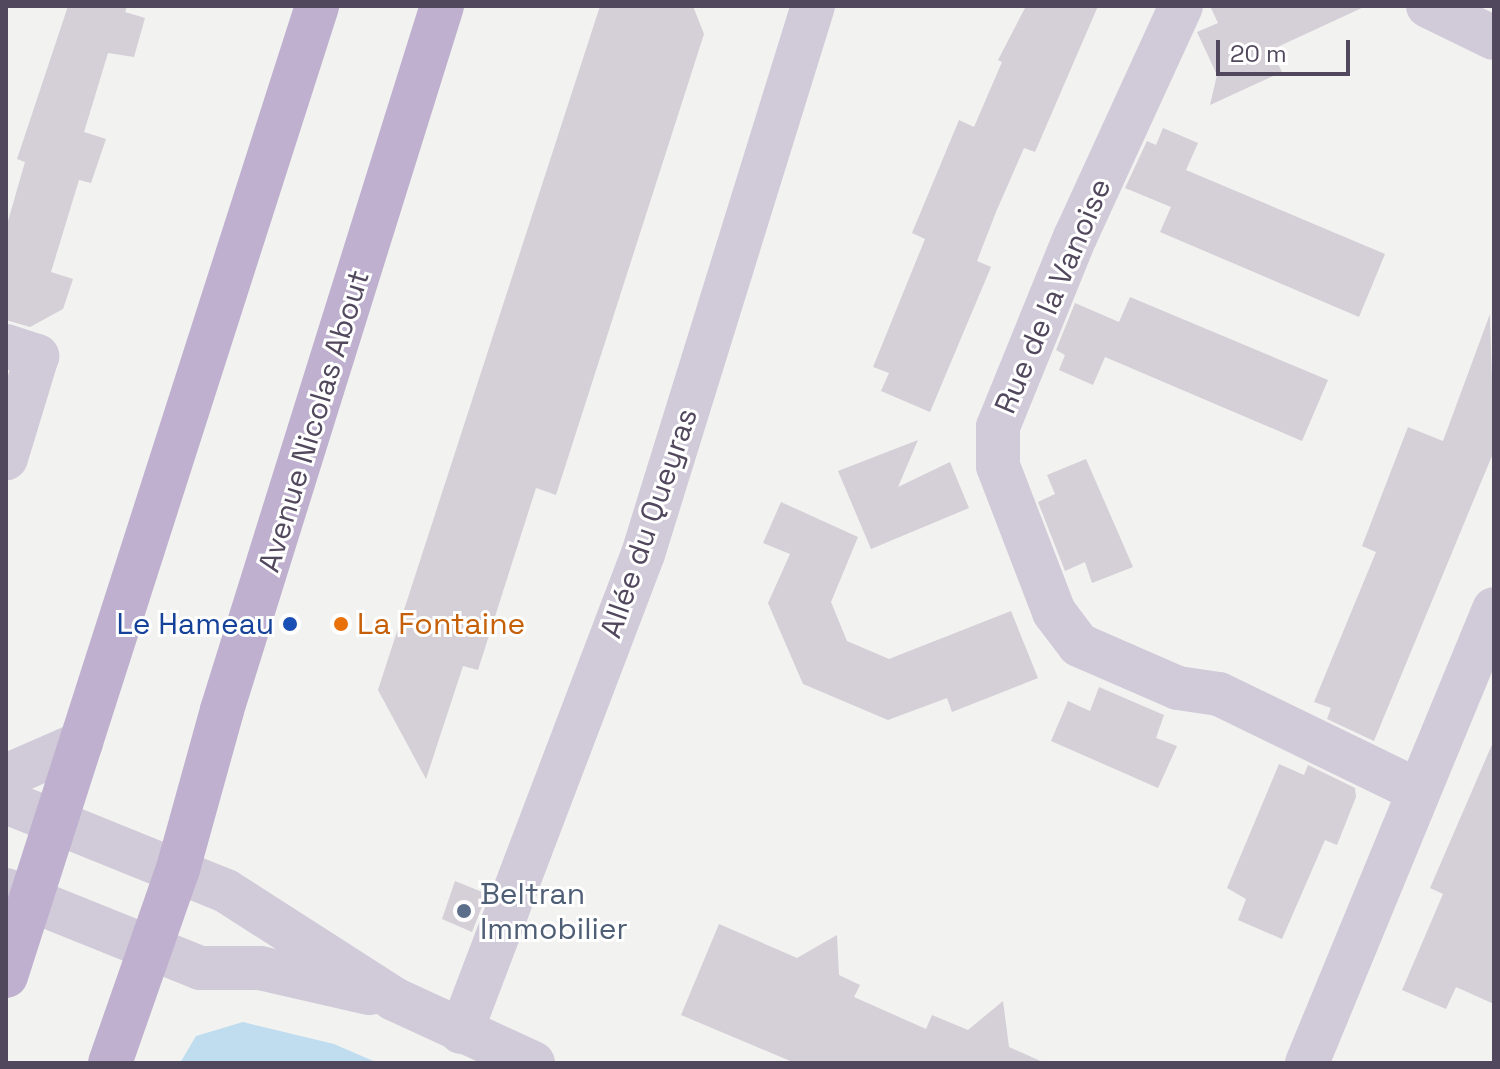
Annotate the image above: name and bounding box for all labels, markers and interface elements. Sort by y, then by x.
scale bar [1220,24,1354,74]
text: 20 m [1230,38,1287,69]
street label: Rue de la Vanoise [987,173,1119,419]
street label: Avenue Nicolas About [251,265,377,577]
street label: Allée du Queyras [593,403,705,643]
place label: Le Hameau [117,606,274,642]
place label: La Fontaine [357,606,525,642]
marker: Le Hameau [281,615,299,633]
marker: La Fontaine [332,615,350,633]
place label: Beltran Immobilier [480,876,628,946]
marker: Beltran Immobilier [455,902,473,920]

